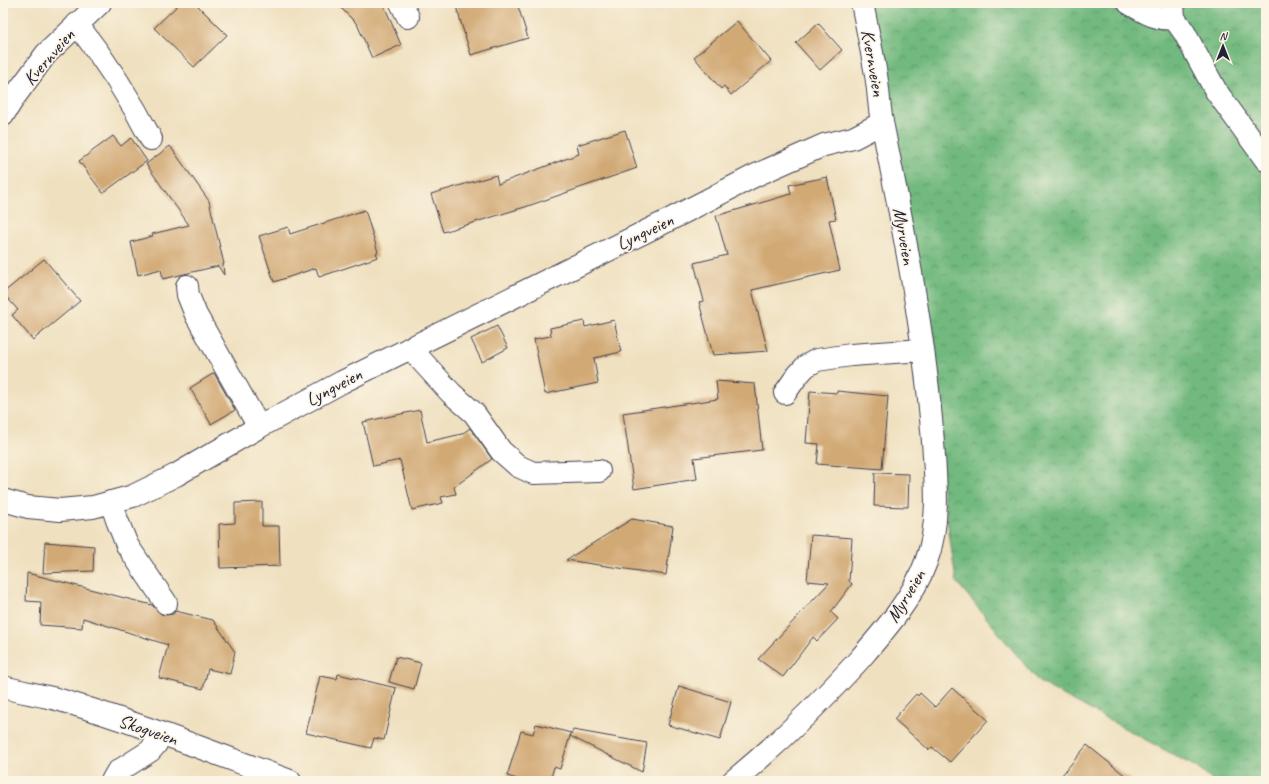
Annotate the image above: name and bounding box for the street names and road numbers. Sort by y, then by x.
street label: Kvernveien [18,23,80,90]
street label: Kvernveien [855,28,891,99]
street label: Myrveien [887,206,921,267]
street label: Lyngveien [613,208,678,256]
street label: Lyngveien [302,362,367,412]
street label: Myrveien [881,565,931,627]
street label: Skogveien [115,709,181,751]

